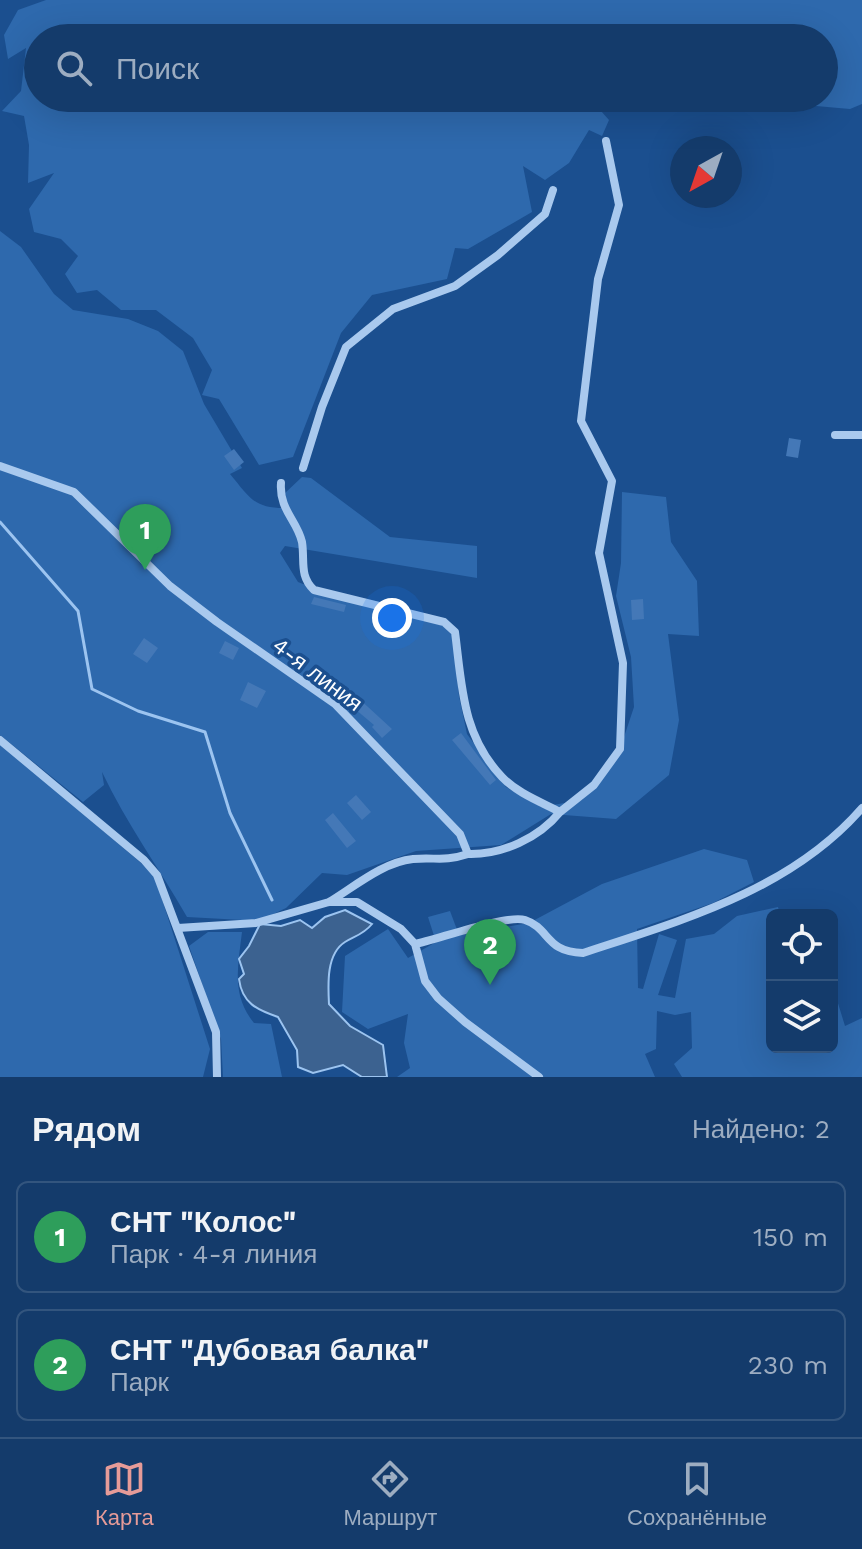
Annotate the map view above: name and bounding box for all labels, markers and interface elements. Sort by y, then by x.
search box [24,24,838,112]
icon: search [52,46,96,90]
text: Поиск [116,51,199,86]
north arrow [670,136,742,208]
pin: 1 [119,504,171,570]
your location [372,598,412,638]
street label: 4-я линия [268,633,367,716]
map controls [766,909,838,1053]
button: locate [766,909,838,981]
pin: 2 [464,919,516,985]
button: layers [766,981,838,1053]
text: Рядом [32,1109,141,1149]
text: Найдено: 2 [692,1114,830,1144]
text: СНТ "Колос" [110,1204,296,1239]
text: 1 [54,1222,66,1252]
text: 150 m [753,1222,828,1252]
text: Парк · 4-я линия [110,1239,317,1269]
text: СНТ "Дубовая балка" [110,1332,429,1367]
text: 2 [52,1350,68,1380]
text: 230 m [748,1350,828,1380]
text: Парк [110,1367,169,1397]
tab: Карта [95,1457,154,1531]
tab: Маршрут [344,1457,437,1531]
tab: Сохранённые [627,1457,767,1531]

